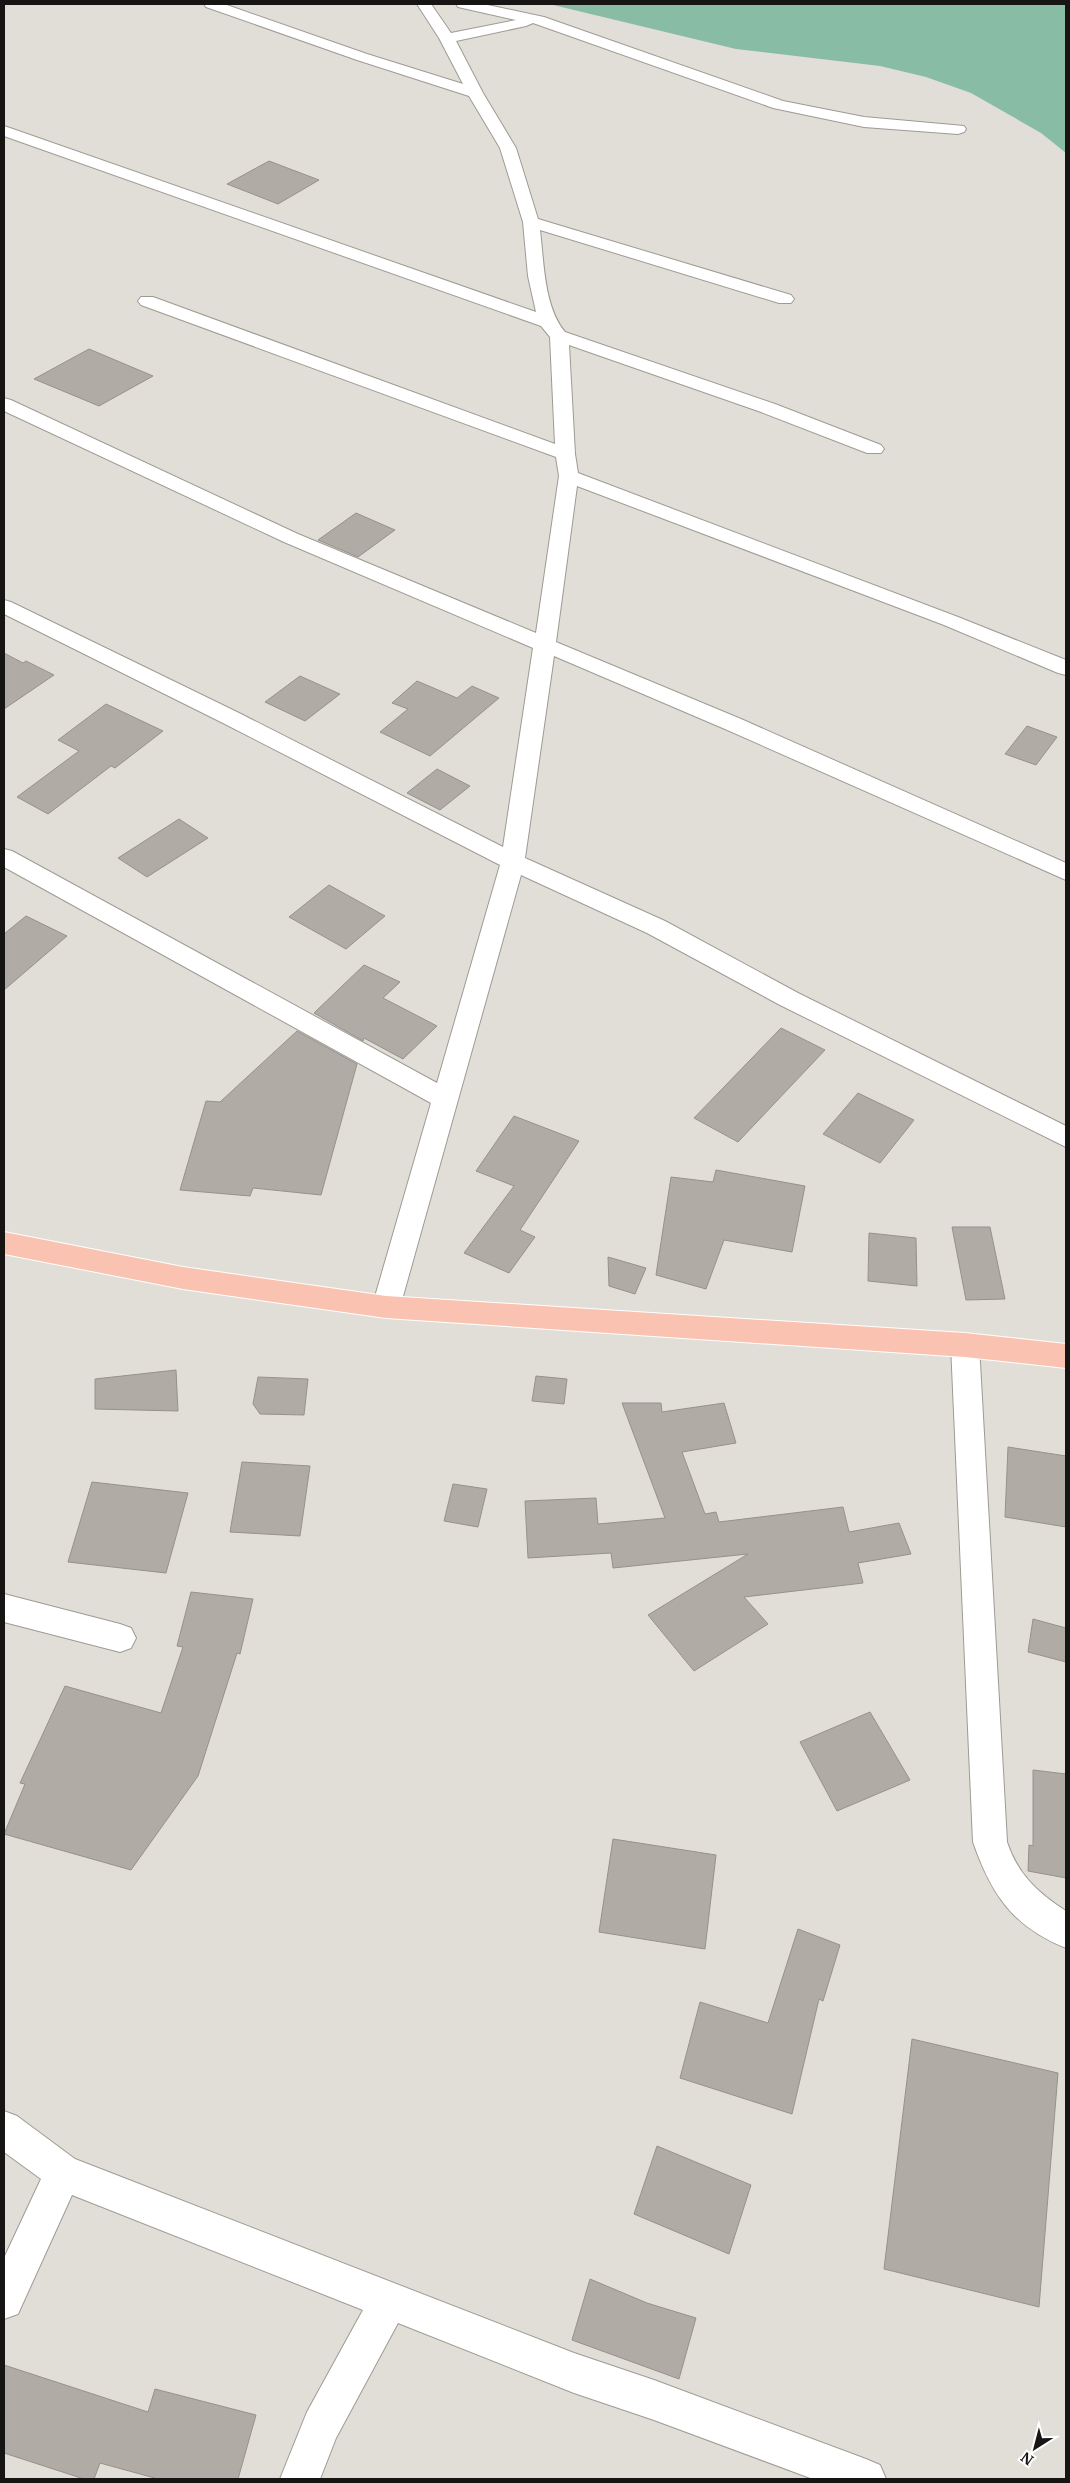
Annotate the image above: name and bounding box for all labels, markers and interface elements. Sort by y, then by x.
north arrow [1010,2423,1060,2473]
text: N [1018,2448,1037,2469]

